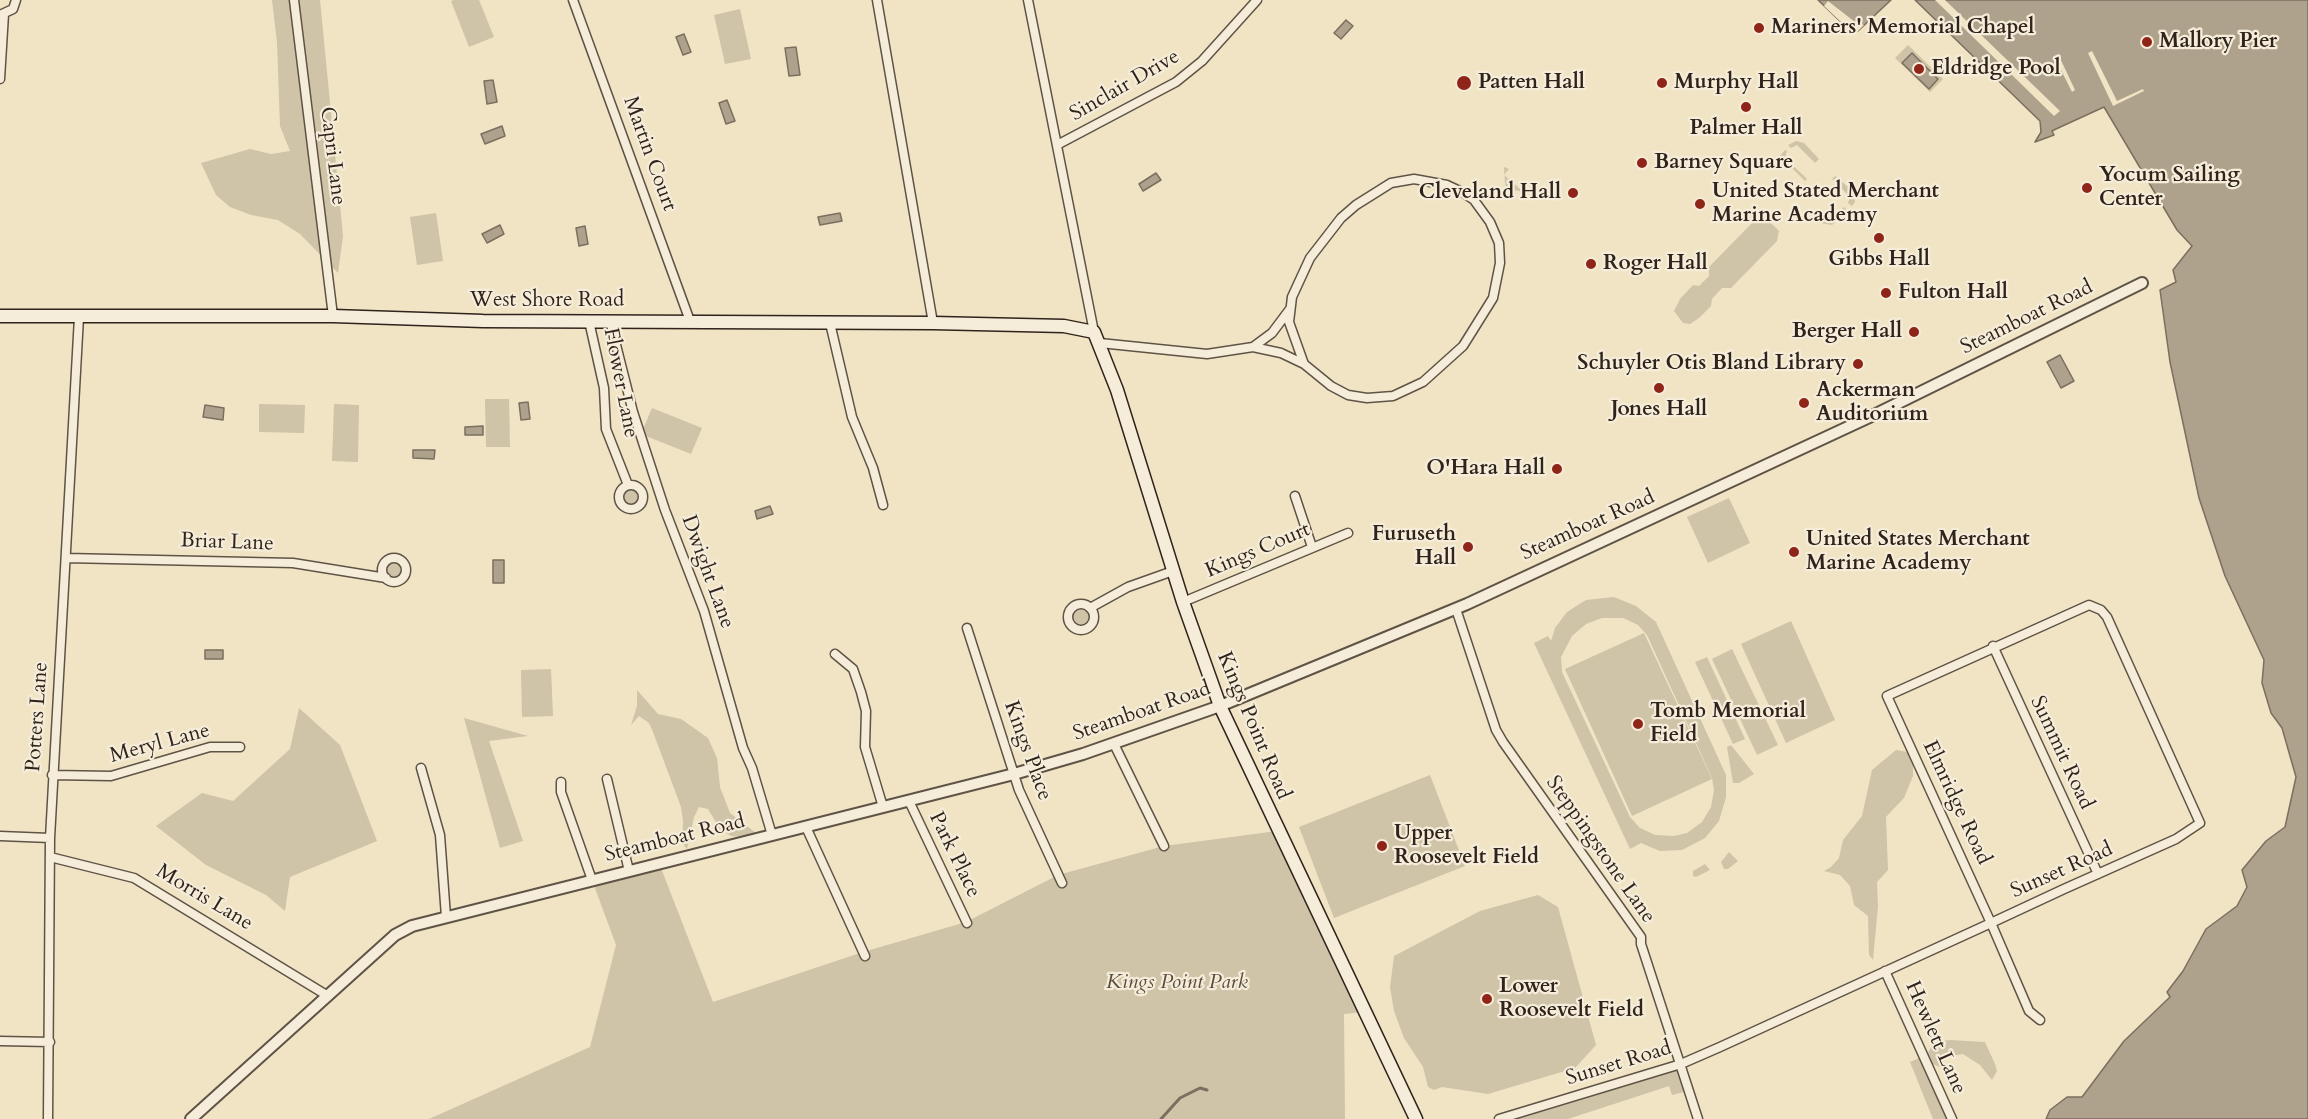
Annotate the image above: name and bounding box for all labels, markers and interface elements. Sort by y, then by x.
place label: Mariners' Memorial Chapel [1771,15,2034,41]
marker: Mariners' Memorial Chapel [1752,21,1766,35]
place label: Mallory Pier [2159,29,2277,55]
marker: Mallory Pier [2140,35,2154,49]
street label: Sinclair Drive [1066,45,1184,127]
place label: Eldridge Pool [1931,56,2061,82]
marker: Eldridge Pool [1912,62,1926,76]
place label: Patten Hall [1478,70,1585,96]
place label: Murphy Hall [1674,70,1799,96]
marker: Patten Hall [1455,74,1473,92]
marker: Murphy Hall [1655,76,1669,90]
street label: Martin Court [617,93,681,215]
marker: Palmer Hall [1739,100,1753,114]
street label: Capri Lane [313,105,351,207]
place label: Palmer Hall [1690,116,1802,142]
place label: Barney Square [1654,150,1794,176]
marker: Barney Square [1635,156,1649,170]
place label: Yocum Sailing Center [2099,163,2240,213]
place label: United Stated Merchant Marine Academy [1712,179,1939,229]
place label: Cleveland Hall [1419,180,1561,206]
marker: Yocum Sailing Center [2080,181,2094,195]
marker: Cleveland Hall [1566,186,1580,200]
marker: United Stated Merchant Marine Academy [1693,197,1707,211]
marker: Gibbs Hall [1872,231,1886,245]
place label: Gibbs Hall [1828,247,1930,273]
place label: Roger Hall [1603,251,1708,277]
marker: Roger Hall [1584,257,1598,271]
street label: Steamboat Road [1957,275,2097,361]
place label: Fulton Hall [1898,280,2008,306]
marker: Fulton Hall [1879,286,1893,300]
street label: West Shore Road [470,288,624,314]
place label: Berger Hall [1792,319,1902,345]
marker: Berger Hall [1907,325,1921,339]
street label: Flower Lane [597,326,643,440]
place label: Schuyler Otis Bland Library [1577,351,1846,377]
marker: Schuyler Otis Bland Library [1851,357,1865,371]
place label: Ackerman Auditorium [1816,378,1928,428]
marker: Jones Hall [1652,381,1666,395]
marker: Ackerman Auditorium [1797,396,1811,410]
place label: Jones Hall [1611,397,1707,423]
place label: O'Hara Hall [1426,456,1545,482]
marker: O'Hara Hall [1550,462,1564,476]
street label: Steamboat Road [1517,485,1659,567]
street label: Dwight Lane [675,512,739,632]
street label: Kings Court [1202,518,1314,584]
place label: Furuseth Hall [1372,522,1456,572]
place label: United States Merchant Marine Academy [1806,527,2030,577]
street label: Briar Lane [180,529,274,557]
marker: Furuseth Hall [1461,540,1475,554]
marker: United States Merchant Marine Academy [1787,545,1801,559]
street label: Kings Point Road [1211,648,1295,804]
street label: Potters Lane [22,661,54,773]
street label: Steamboat Road [1070,677,1214,747]
street label: Summit Road [2024,692,2098,814]
street label: Kings Place [997,698,1057,804]
place label: Tomb Memorial Field [1650,699,1806,749]
marker: Tomb Memorial Field [1631,717,1645,731]
street label: Meryl Lane [107,719,213,769]
street label: Elmridge Road [1916,737,1996,869]
street label: Steppingstone Lane [1540,771,1660,929]
street label: Park Place [923,808,985,902]
street label: Steamboat Road [602,809,748,869]
place label: Upper Roosevelt Field [1394,821,1539,871]
street label: Sunset Road [2007,837,2117,905]
marker: Upper Roosevelt Field [1375,839,1389,853]
street label: Morris Lane [151,859,257,937]
park label: Kings Point Park [1106,970,1248,996]
place label: Lower Roosevelt Field [1499,974,1644,1024]
street label: Hewlett Lane [1899,978,1971,1098]
marker: Lower Roosevelt Field [1480,992,1494,1006]
street label: Sunset Road [1563,1036,1675,1092]

